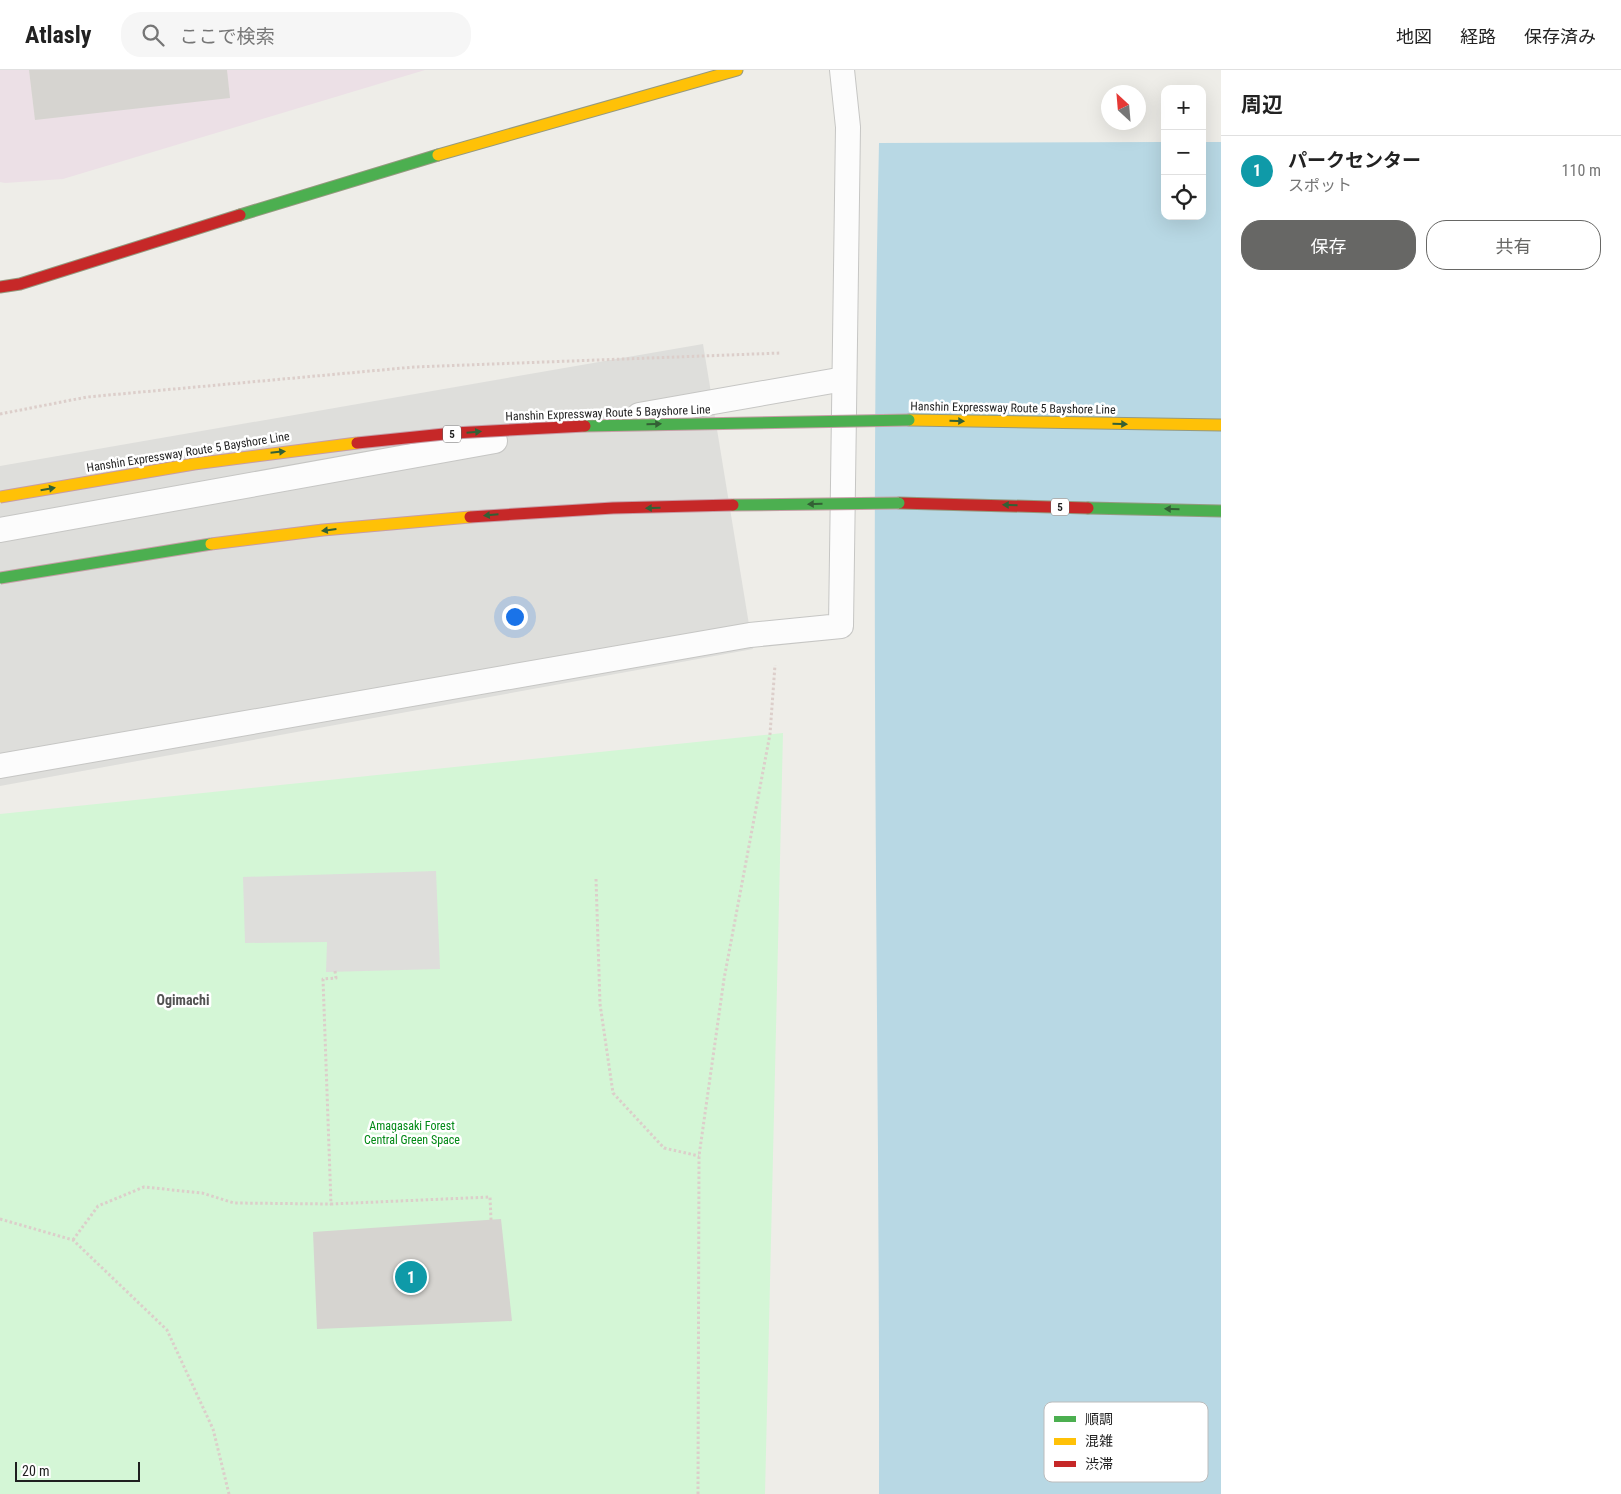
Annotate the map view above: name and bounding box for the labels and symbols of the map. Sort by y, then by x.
north arrow [1101,85,1146,130]
street label: Hanshin Expressway Route 5 Bayshore Line [910,399,1116,417]
street label: Hanshin Expressway Route 5 Bayshore Line [505,402,711,424]
one-way arrow [950,417,966,425]
one-way arrow [646,419,662,427]
one-way arrow [1112,420,1128,428]
road number: 5 [443,426,461,442]
one-way arrow [466,428,482,436]
street label: Hanshin Expressway Route 5 Bayshore Line [86,429,291,475]
one-way arrow [270,448,286,456]
one-way arrow [40,484,56,492]
road number: 5 [1051,498,1069,516]
one-way arrow [807,500,823,508]
one-way arrow [1002,501,1018,509]
one-way arrow [645,504,661,512]
one-way arrow [1164,505,1180,513]
one-way arrow [482,511,498,519]
one-way arrow [321,526,337,534]
your location [502,604,528,630]
district label: Ogimachi [157,992,209,1008]
park label: Amagasaki Forest Central Green Space [364,1119,460,1147]
pin: 1 [395,1258,427,1296]
legend [1044,1402,1208,1482]
text: 順調 [1085,1411,1113,1427]
text: 混雑 [1085,1433,1113,1449]
text: 渋滞 [1085,1456,1113,1472]
scale bar [15,1459,140,1482]

